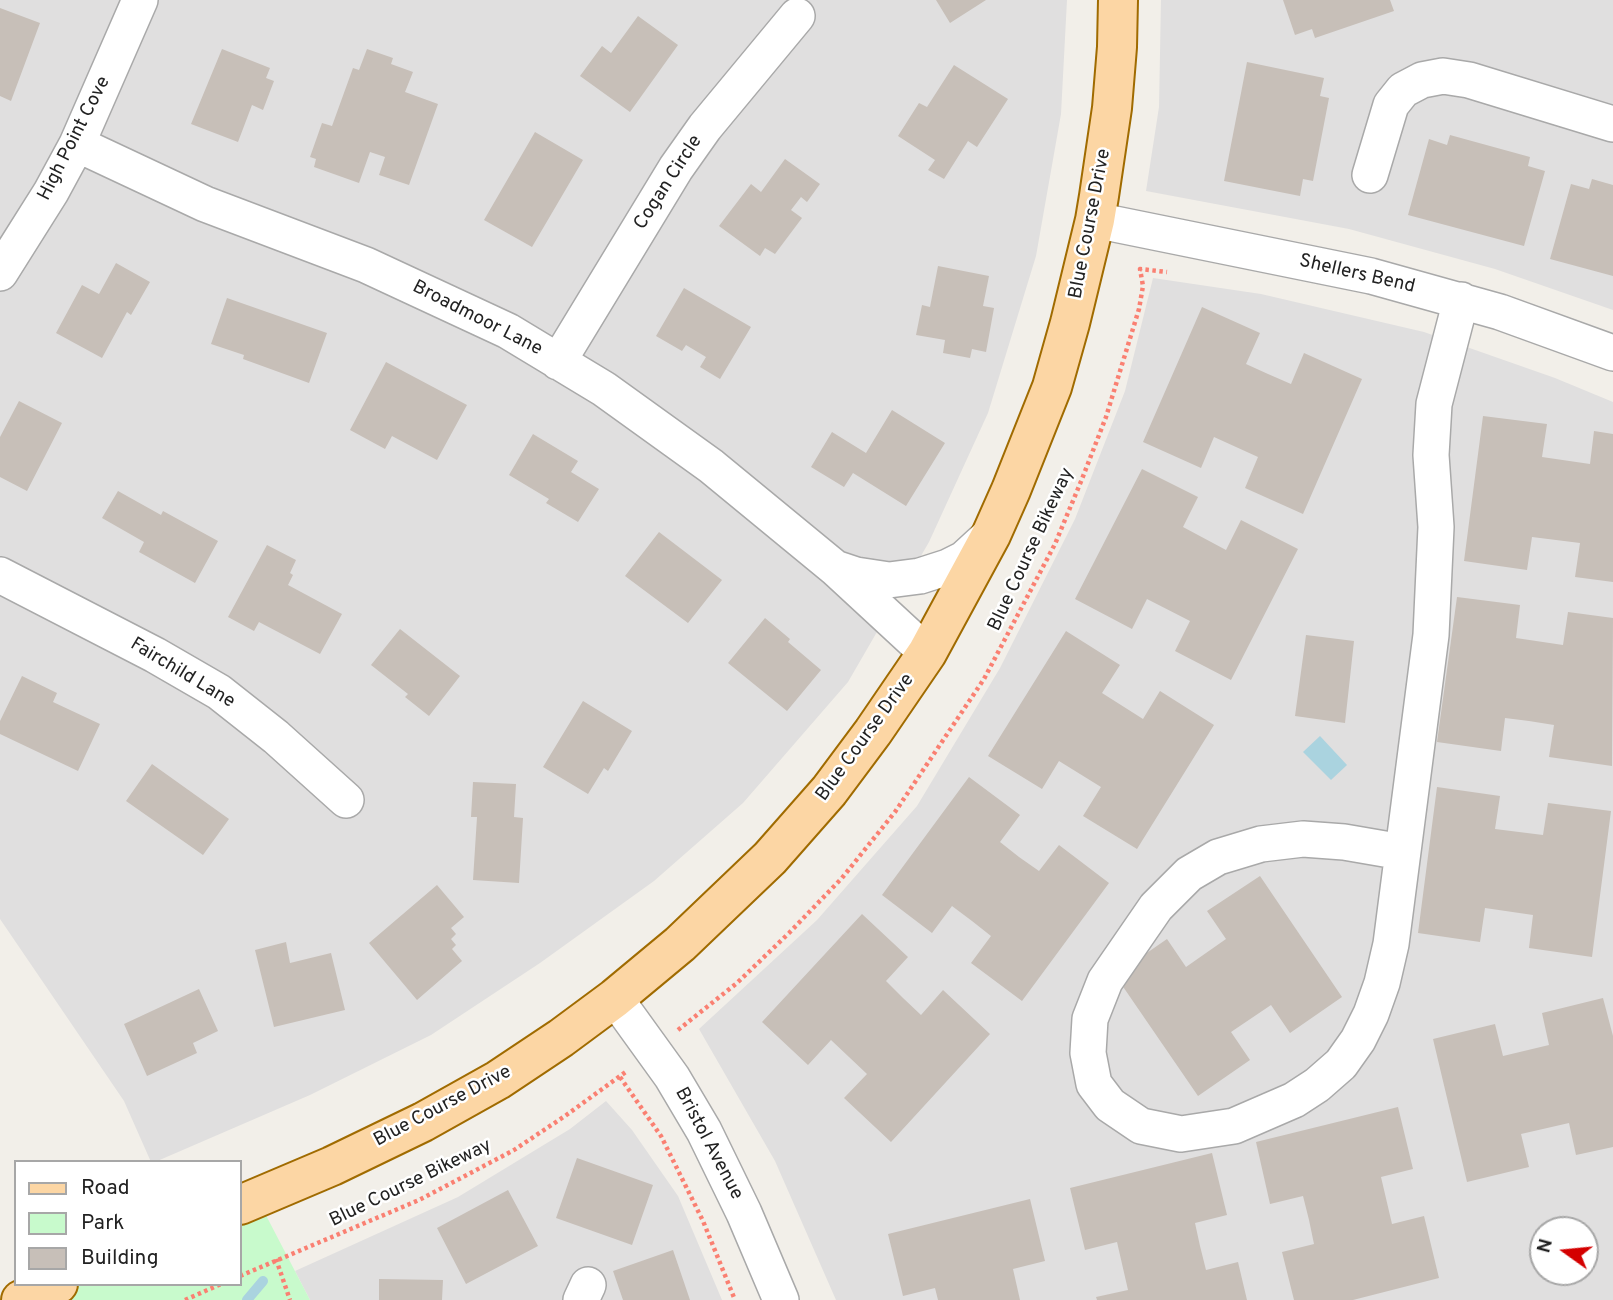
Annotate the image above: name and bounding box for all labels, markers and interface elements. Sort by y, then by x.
street label: High Point Cove [34,73,116,205]
street label: Cogan Circle [630,131,708,235]
street label: Blue Course Drive [1065,147,1117,301]
street label: Shellers Bend [1297,251,1417,299]
street label: Broadmoor Lane [408,276,546,362]
street label: Blue Course Bikeway [984,465,1080,635]
street label: Fairchild Lane [126,634,238,714]
street label: Blue Course Drive [812,670,920,806]
street label: Blue Course Drive [370,1061,516,1153]
street label: Bristol Avenue [669,1084,747,1204]
street label: Blue Course Bikeway [326,1135,496,1233]
legend [14,1160,242,1286]
text: Road [81,1175,130,1202]
text: Park [81,1210,124,1237]
north arrow [1529,1216,1599,1286]
text: N [1532,1236,1559,1256]
text: Building [81,1245,159,1272]

